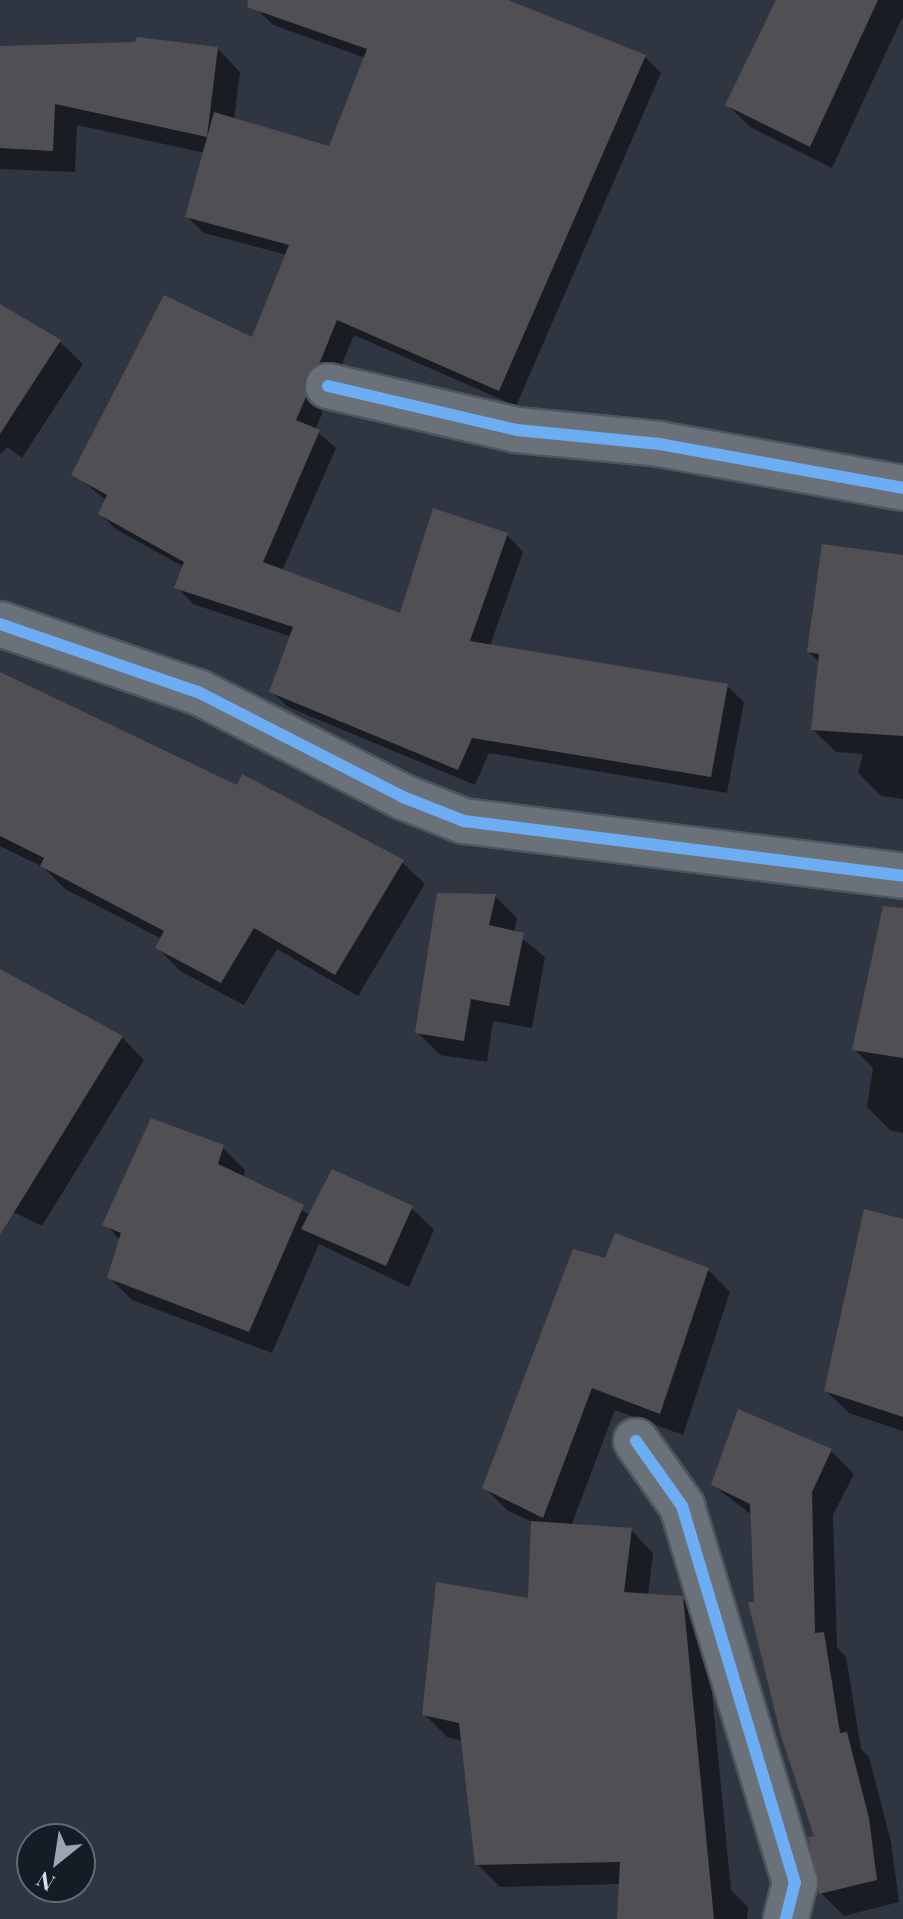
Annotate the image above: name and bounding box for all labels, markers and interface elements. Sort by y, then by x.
north arrow [16,1823,96,1903]
text: N [31,1865,59,1899]

